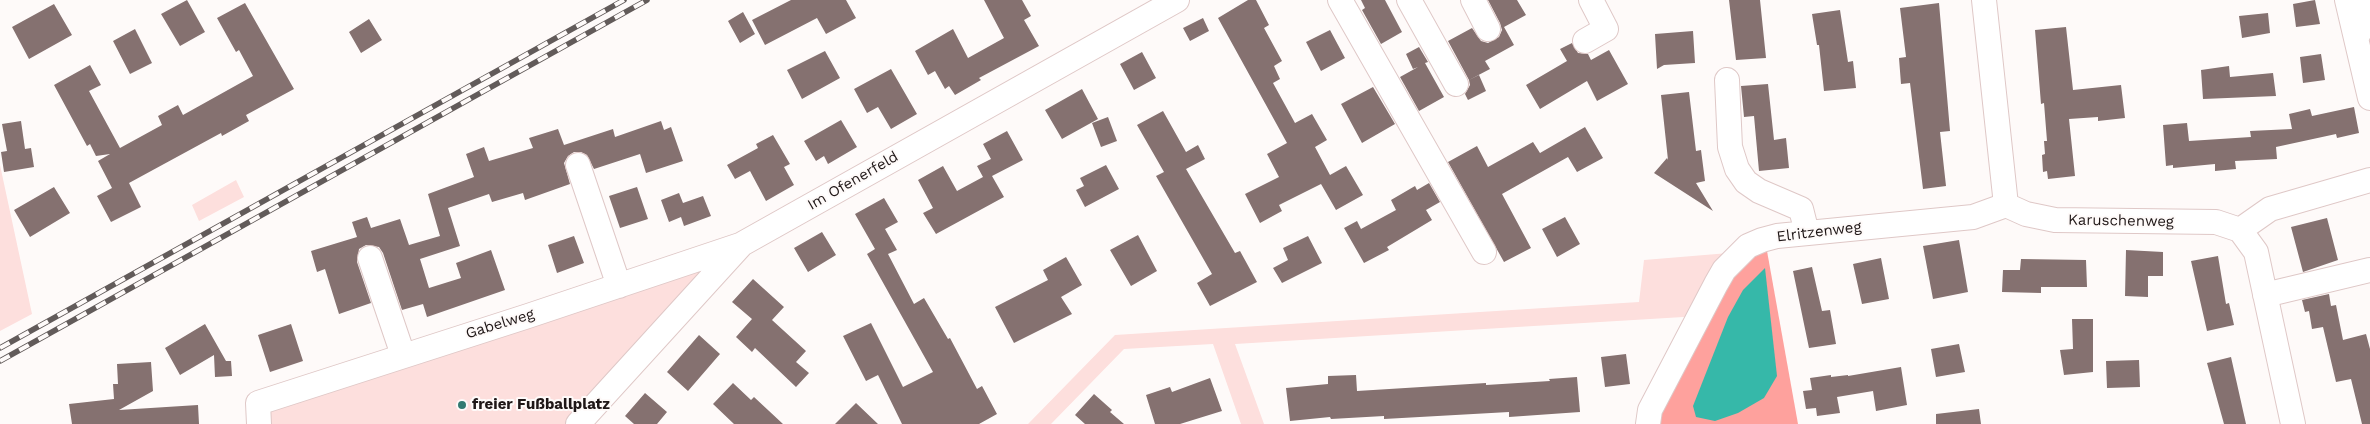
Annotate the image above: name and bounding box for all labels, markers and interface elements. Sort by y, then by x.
street label: Im Ofenerfeld [804,148,902,214]
street label: Karuschenweg [2068,211,2174,231]
street label: Elritzenweg [1776,218,1862,246]
street label: Gabelweg [464,305,536,343]
place label: freier Fußballplatz [472,396,610,414]
marker: freier Fußballplatz [456,399,468,411]

